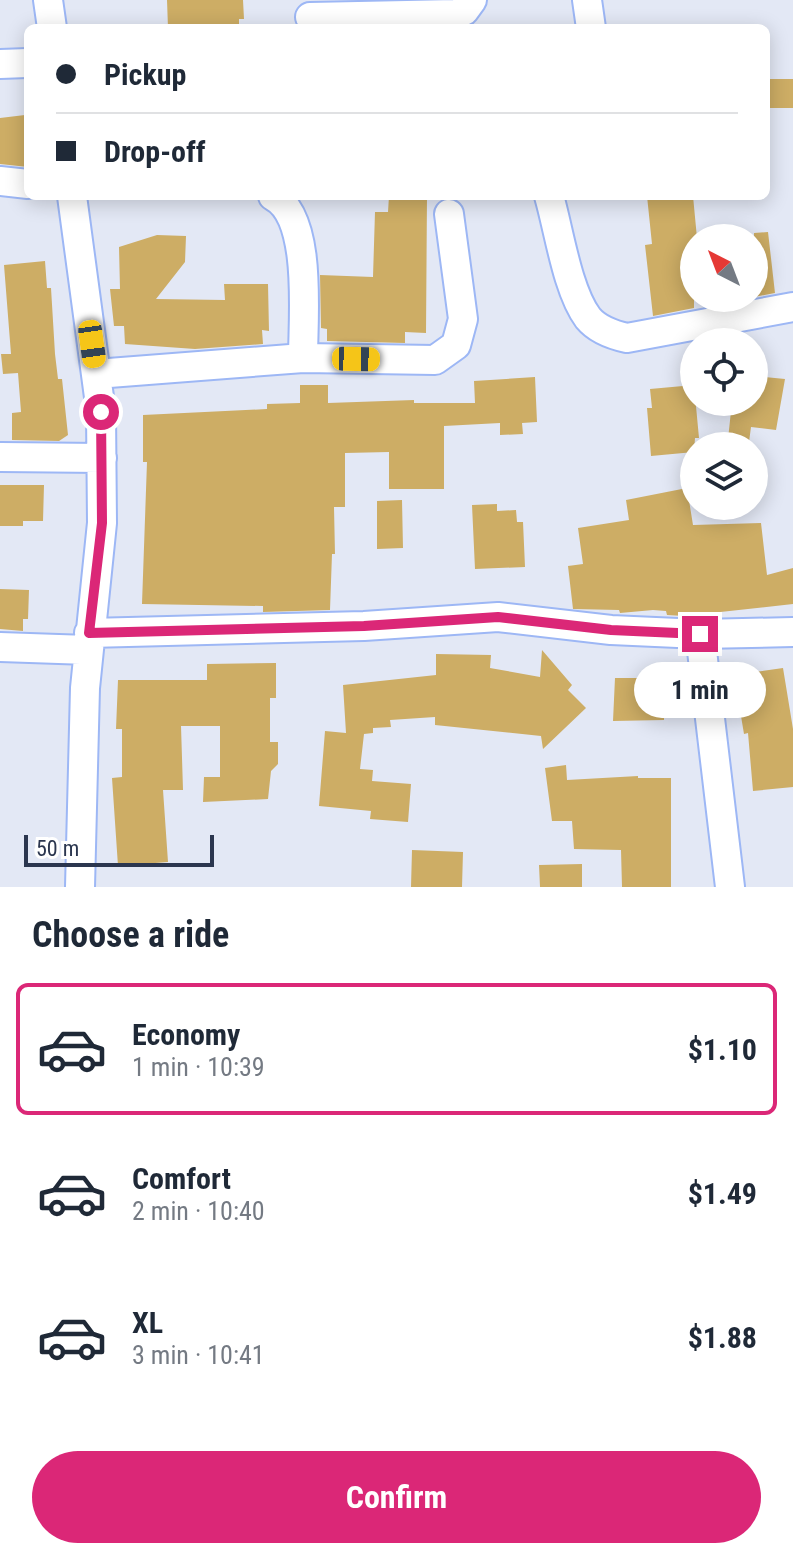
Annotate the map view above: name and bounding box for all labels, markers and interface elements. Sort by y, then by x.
text: Pickup [104,57,186,92]
text: Drop-off [104,134,206,169]
north arrow [680,224,768,312]
map controls [680,224,768,520]
car [77,319,107,369]
button: locate [680,328,768,416]
car [332,347,380,371]
route start [83,394,119,430]
button: layers [680,432,768,520]
route end [682,616,718,652]
callout: 1 min [634,662,766,718]
text: 1 min [671,675,729,705]
scale bar [24,831,214,867]
text: 50 m [36,836,79,861]
text: Choose a ride [32,914,229,956]
icon: car [36,1013,108,1085]
text: Economy [132,1017,240,1052]
text: $1.10 [688,1032,757,1067]
text: 1 min · 10:39 [132,1052,265,1082]
icon: car [36,1157,108,1229]
text: Comfort [132,1161,231,1196]
text: $1.49 [688,1176,757,1211]
text: 2 min · 10:40 [132,1196,265,1226]
icon: car [36,1301,108,1373]
text: XL [132,1305,163,1340]
text: $1.88 [688,1320,757,1355]
text: 3 min · 10:41 [132,1340,265,1370]
button: Confirm [32,1451,761,1543]

